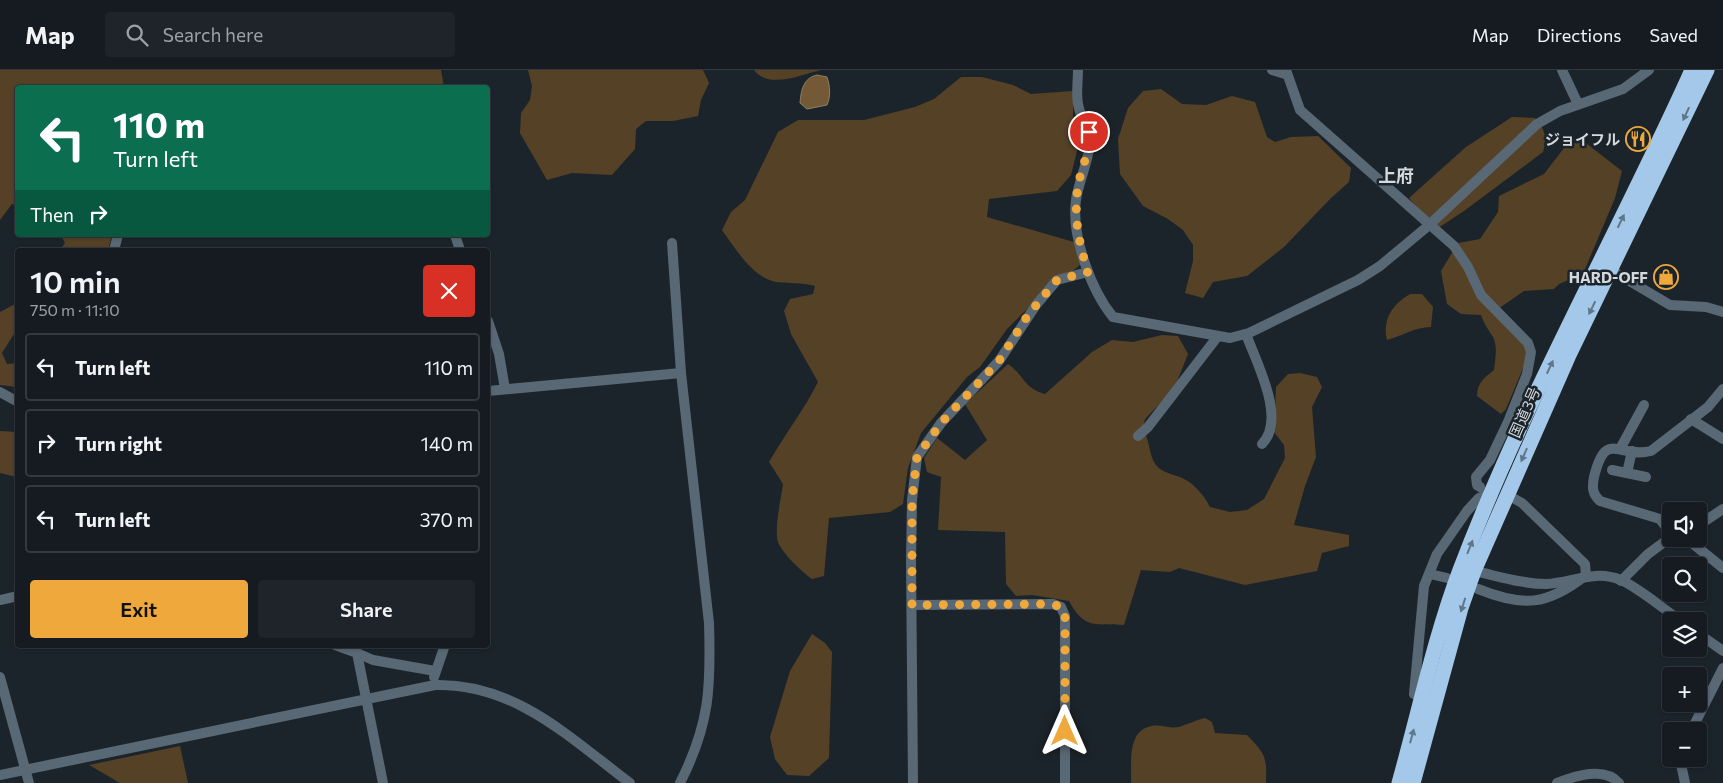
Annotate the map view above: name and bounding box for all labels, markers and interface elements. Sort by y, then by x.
search box [105,12,455,57]
text: Map [25,20,75,49]
icon: search [123,21,151,49]
text: Search here [163,23,263,46]
text: Map [1472,24,1509,46]
text: Directions [1537,24,1621,46]
text: Saved [1649,24,1698,46]
text: 110 m [113,102,205,145]
icon: left [30,105,95,170]
one-way arrow [1682,107,1690,121]
pin [1068,111,1110,153]
icon: arrive [1075,118,1103,146]
restaurant icon: ジョイフル [1625,126,1651,152]
place label: ジョイフル [1545,130,1620,148]
text: Turn left [113,145,198,172]
district label: 上府 [1378,164,1414,186]
icon: right [84,200,112,228]
text: Then [30,203,74,226]
one-way arrow [1617,213,1625,228]
text: 10 min [30,262,121,299]
shop icon: HARD-OFF [1653,264,1679,290]
button: close [423,265,475,317]
place label: HARD-OFF [1569,268,1648,286]
text: 750 m · 11:10 [30,300,120,319]
one-way arrow [1588,300,1596,315]
icon: left [32,353,60,381]
text: Turn left [75,356,150,379]
text: 110 m [424,356,473,379]
one-way arrow [1546,360,1554,374]
street label: 国道3号 [1505,384,1543,440]
icon: right [32,429,60,457]
text: Turn right [75,432,162,455]
text: 140 m [421,432,473,455]
one-way arrow [1520,448,1528,462]
map controls [1662,502,1707,767]
button: sound [1662,502,1707,547]
icon: left [32,505,60,533]
text: Turn left [75,508,150,531]
text: 370 m [420,508,473,531]
one-way arrow [1466,540,1474,554]
button: search [1662,557,1707,602]
button: Exit [30,580,248,638]
button: Share [258,580,475,638]
one-way arrow [1458,598,1466,613]
button: layers [1662,612,1707,657]
button: + [1662,667,1707,712]
position arrow [1038,704,1090,756]
button: − [1662,722,1707,767]
one-way arrow [1408,728,1416,743]

